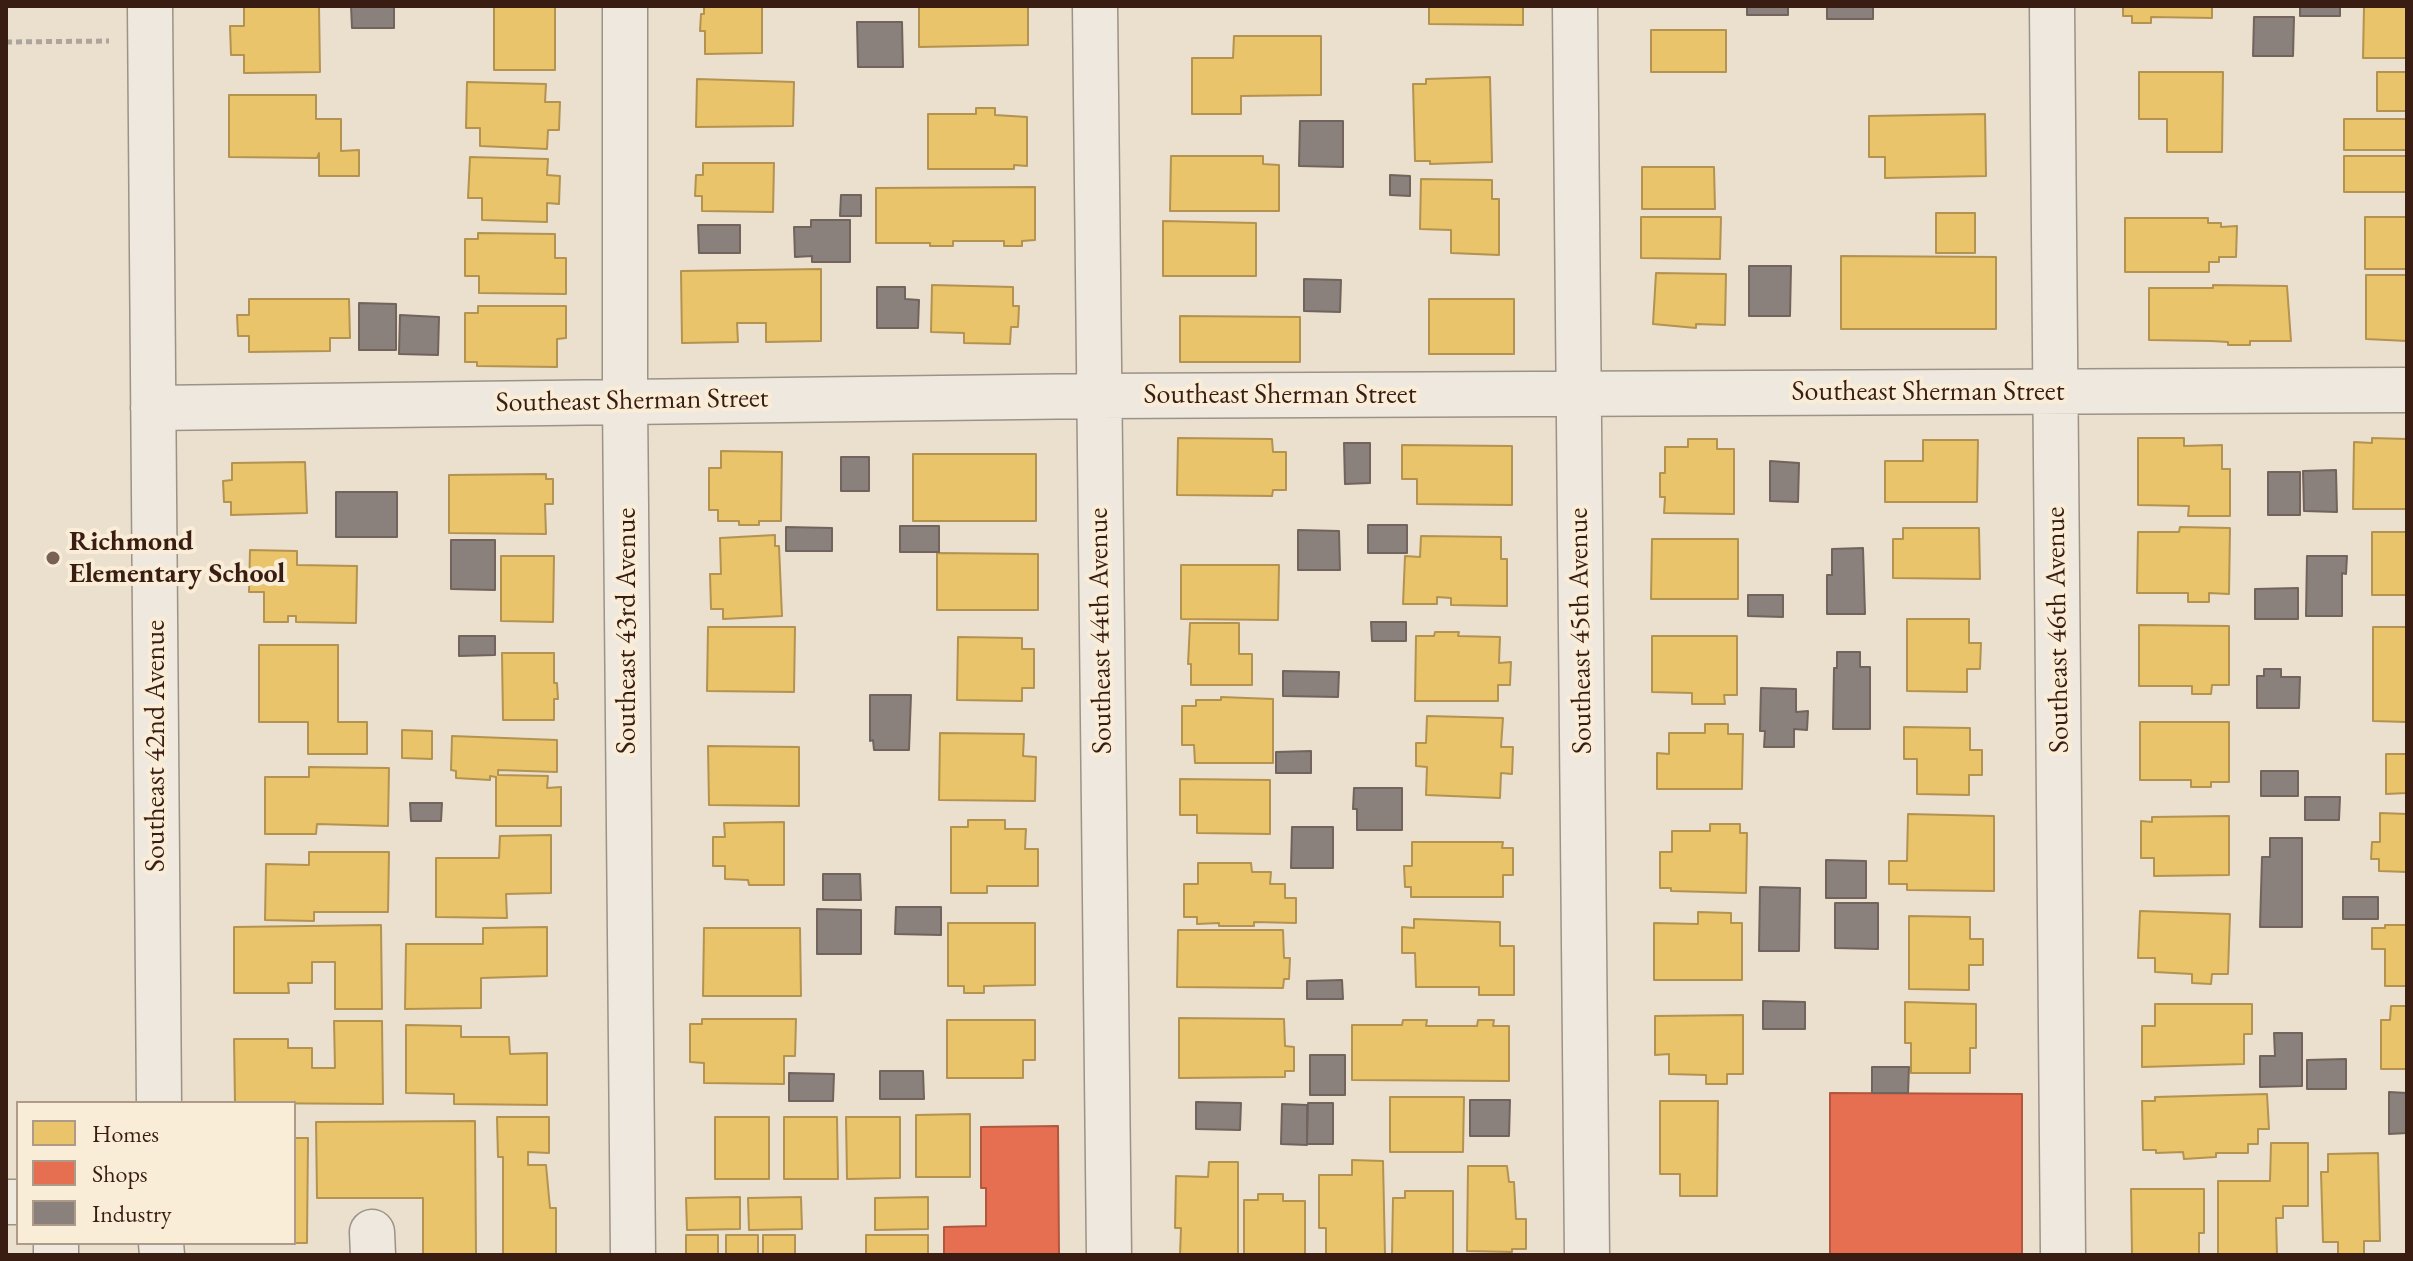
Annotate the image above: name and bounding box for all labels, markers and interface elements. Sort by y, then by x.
street label: Southeast Sherman Street [1792,375,2064,409]
street label: Southeast Sherman Street [1144,378,1416,412]
street label: Southeast Sherman Street [495,382,769,420]
street label: Southeast 46th Avenue [2039,507,2077,753]
street label: Southeast 43rd Avenue [610,508,644,754]
street label: Southeast 44th Avenue [1082,508,1120,754]
street label: Southeast 45th Avenue [1562,508,1600,754]
place label: Richmond Elementary School [69,525,285,591]
marker: Richmond Elementary School [44,549,62,567]
street label: Southeast 42nd Avenue [139,620,173,872]
legend [16,1101,296,1245]
text: Homes [92,1118,159,1149]
text: Shops [92,1158,148,1189]
text: Industry [92,1198,171,1229]

